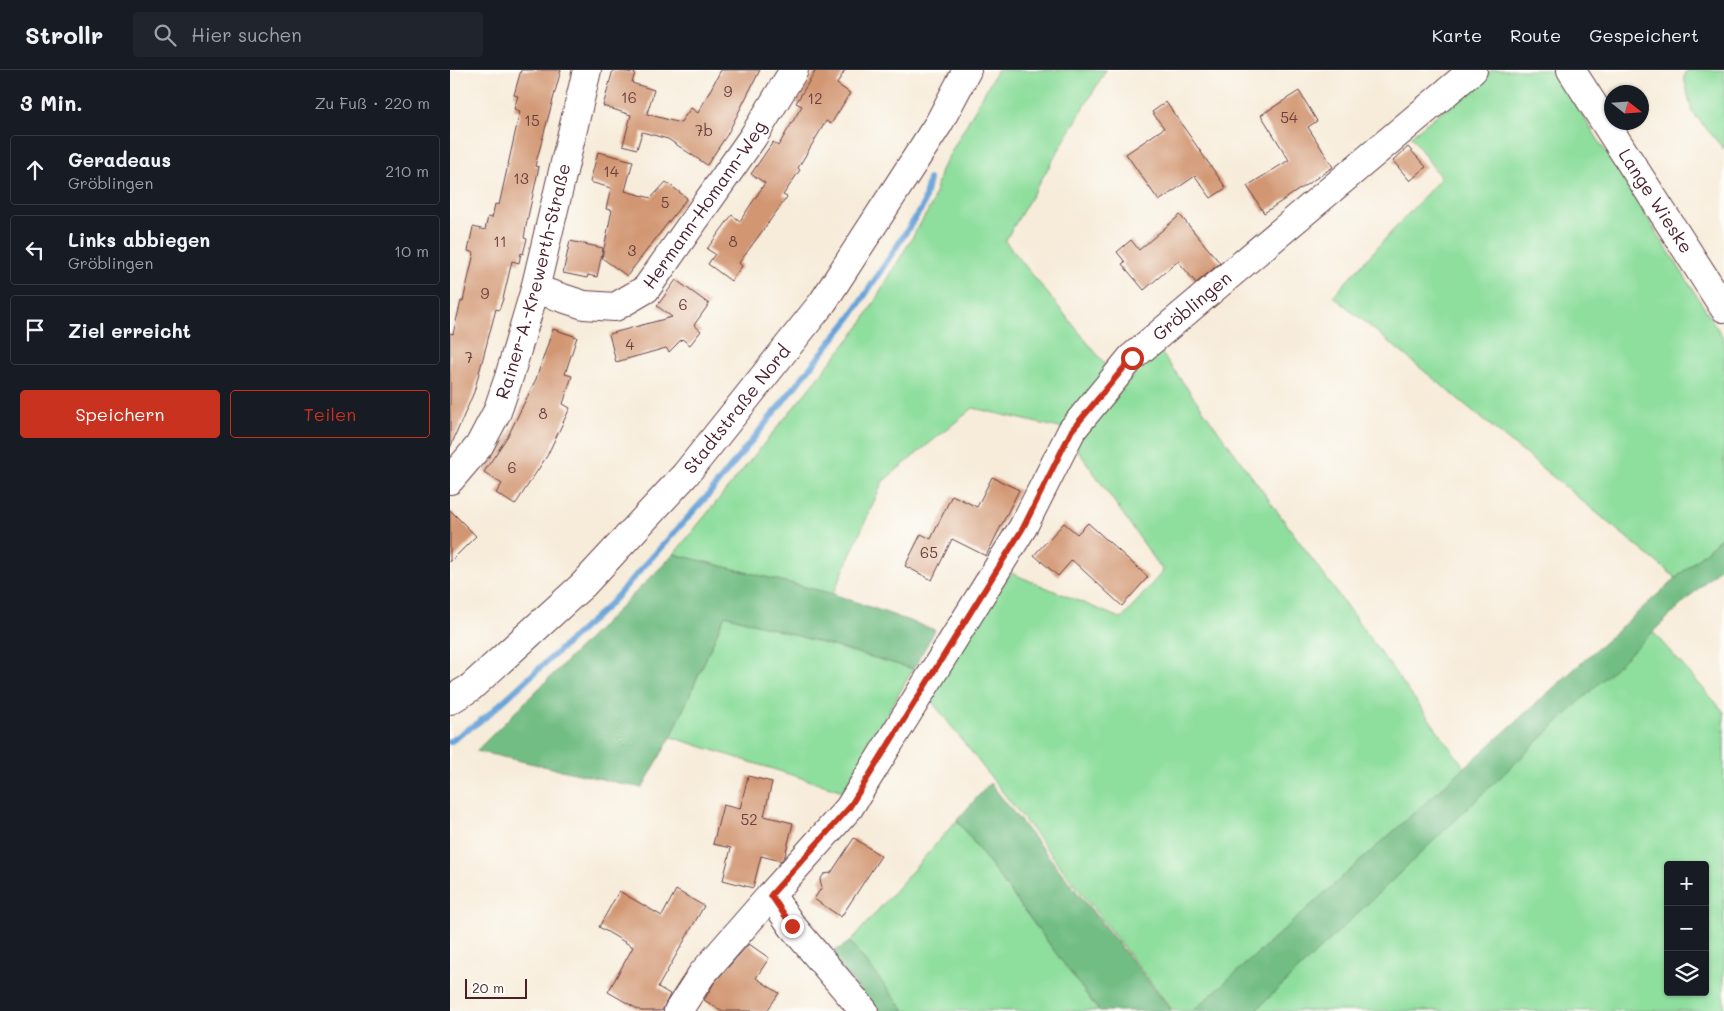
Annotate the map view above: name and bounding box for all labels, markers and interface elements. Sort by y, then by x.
search box [133,12,483,57]
text: Strollr [25,19,103,50]
icon: search [151,21,179,49]
text: Hier suchen [191,22,302,47]
text: Karte [1432,23,1482,47]
text: Route [1510,23,1561,47]
text: Gespeichert [1589,23,1699,47]
house number: 9 [724,81,733,101]
north arrow [1604,85,1649,130]
house number: 16 [621,87,637,107]
house number: 12 [807,88,823,108]
text: 3 Min. [20,89,83,116]
text: Zu Fuß · 220 m [315,92,430,113]
house number: 54 [1280,107,1298,127]
house number: 15 [524,110,540,130]
street label: Hermann-Homann-Weg [637,116,771,293]
house number: 7b [695,120,713,140]
street label: Lange Wieske [1614,144,1699,258]
text: Geradeaus [68,147,171,172]
icon: ahead [21,156,49,184]
text: 210 m [385,160,429,181]
street label: Rainer-A.-Krewerth-Straße [489,161,575,402]
house number: 14 [603,161,619,181]
house number: 13 [513,168,529,188]
text: Gröblingen [68,172,153,193]
house number: 5 [661,192,669,212]
text: Links abbiegen [68,227,210,252]
house number: 11 [493,231,507,251]
house number: 8 [728,231,738,251]
icon: left [21,236,49,264]
text: 10 m [394,240,429,261]
house number: 3 [628,240,637,260]
text: Gröblingen [68,252,153,273]
street label: Gröblingen [1147,266,1236,346]
house number: 9 [481,283,490,303]
house number: 6 [678,294,688,314]
icon: arrive [21,316,49,344]
text: Ziel erreicht [68,318,191,343]
house number: 4 [626,334,635,354]
street label: Stadtstraße Nord [678,340,795,478]
house number: 7 [465,347,473,367]
route start [1121,347,1144,370]
button: Speichern [20,390,220,438]
button: Teilen [230,390,430,438]
house number: 8 [538,403,548,423]
house number: 6 [507,457,517,477]
house number: 65 [920,542,938,562]
house number: 52 [740,809,758,829]
map controls [1664,861,1709,996]
button: + [1664,861,1709,906]
button: − [1664,906,1709,951]
route end [781,915,804,938]
button: layers [1664,951,1709,996]
scale bar [465,976,528,999]
text: 20 m [472,978,504,997]

